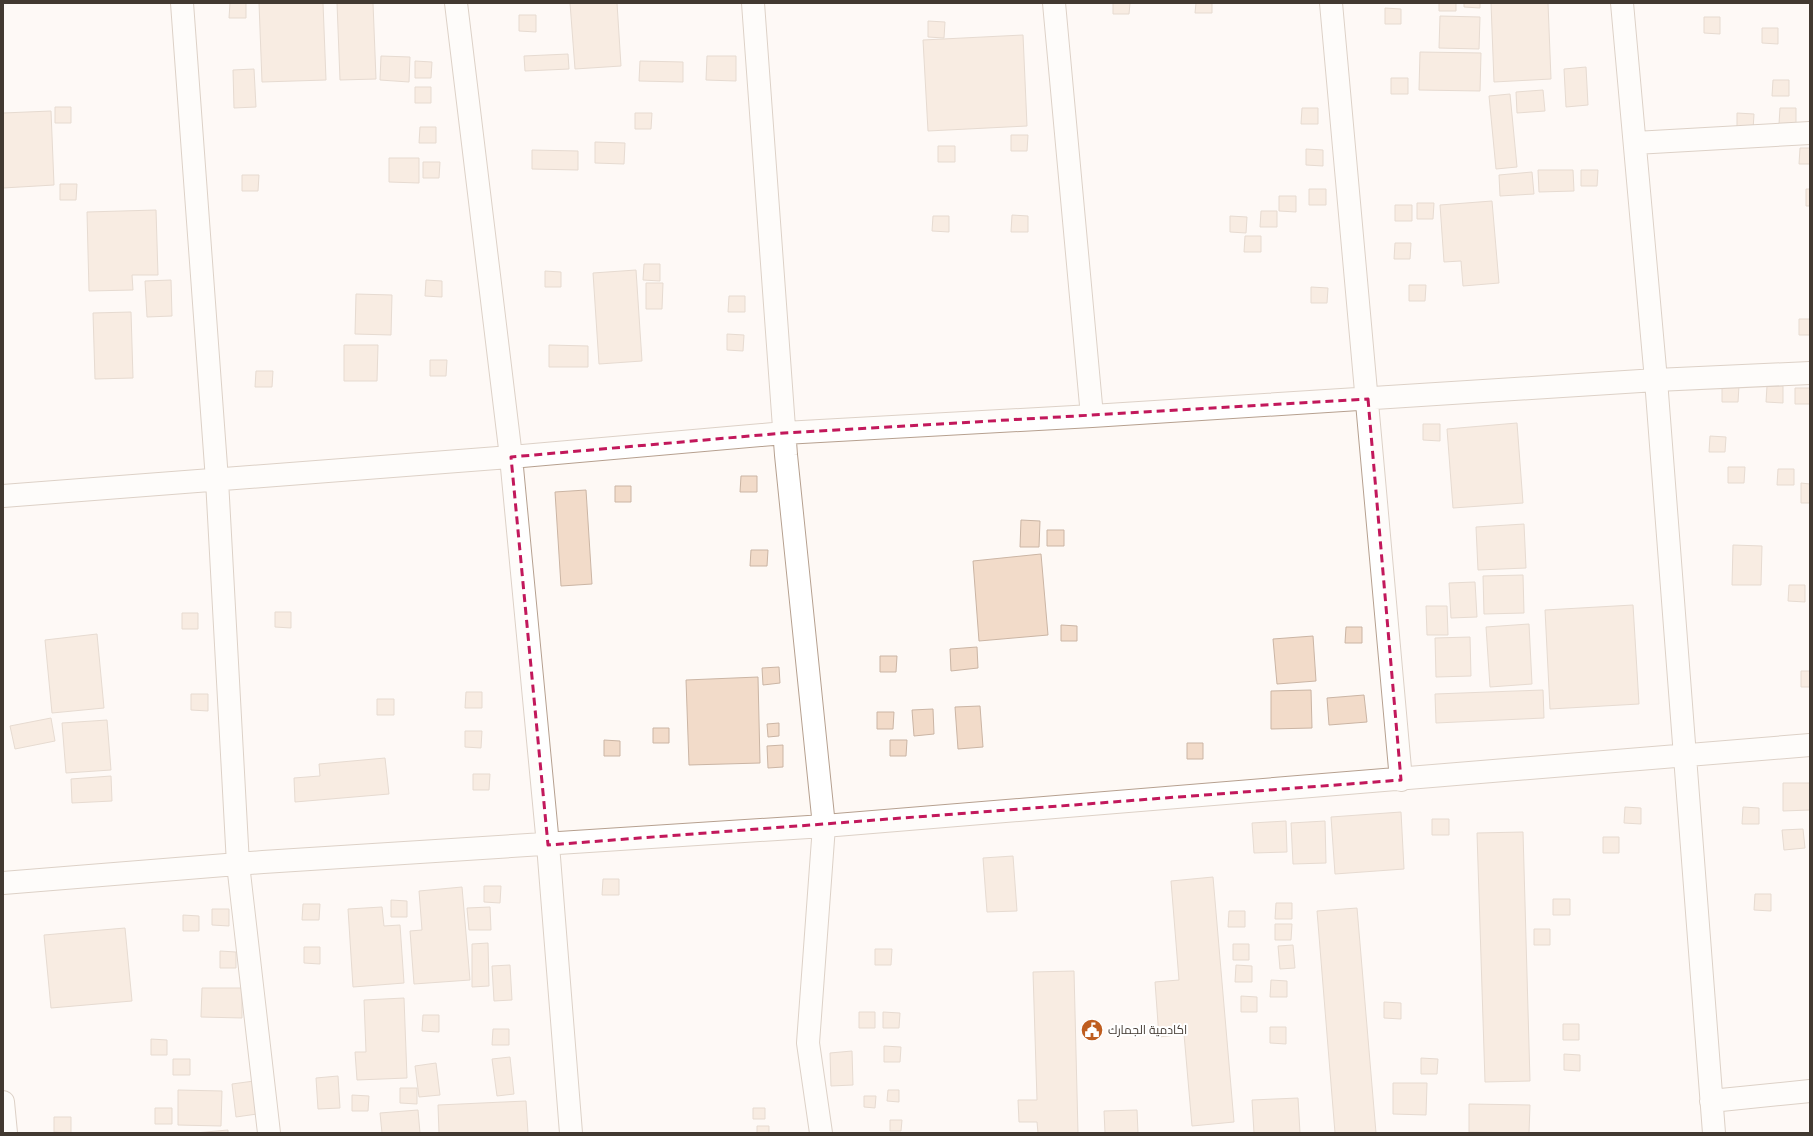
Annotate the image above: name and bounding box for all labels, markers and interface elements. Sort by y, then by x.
public building icon: اكادمية الجمارك [1079,1017,1105,1043]
place label: اكادمية الجمارك [1108,1021,1187,1038]

